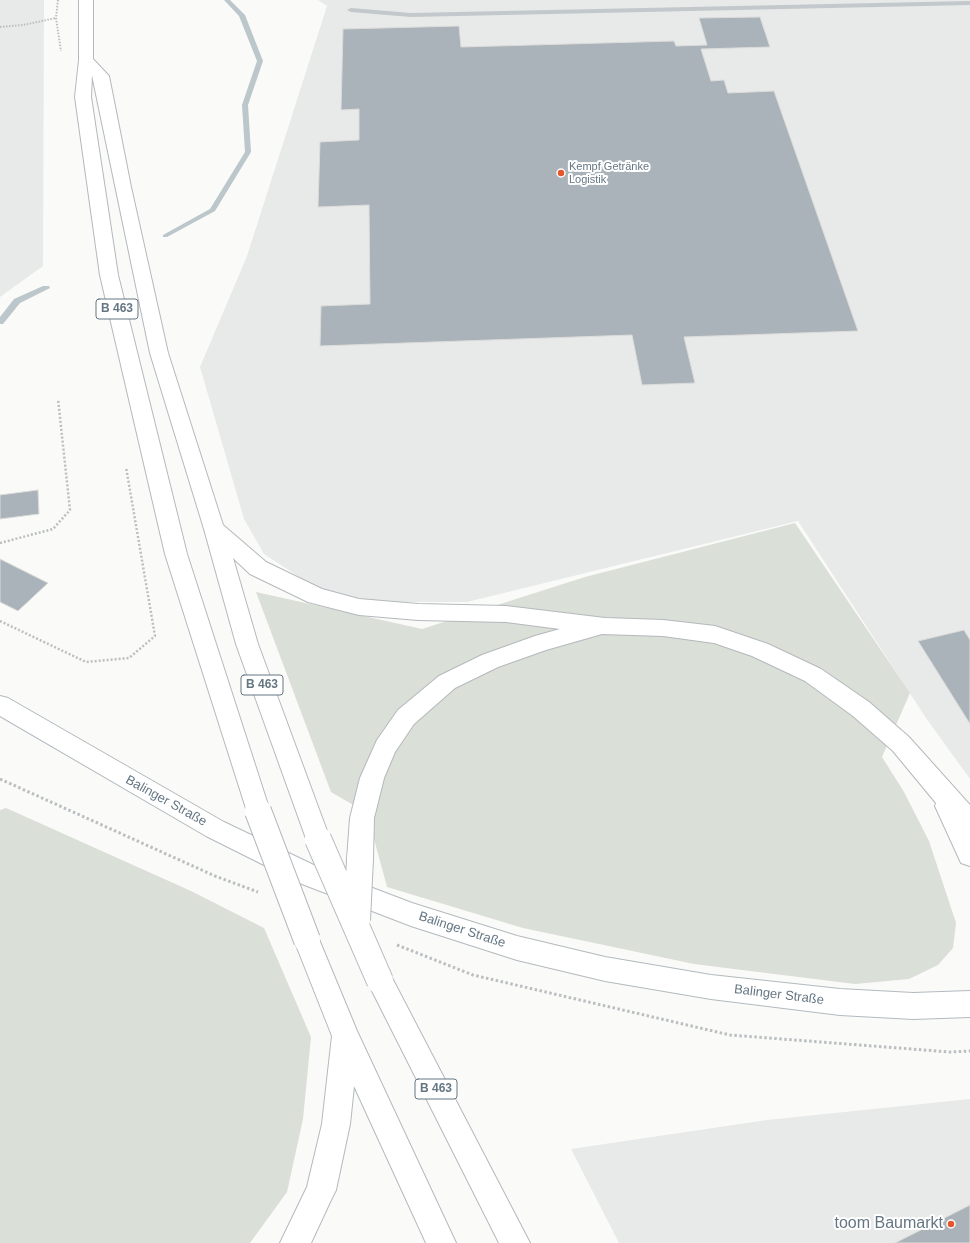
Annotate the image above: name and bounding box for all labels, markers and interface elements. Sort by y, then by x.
place label: Kempf Getränke Logistik [569,160,649,186]
marker: Kempf Getränke Logistik [556,168,566,178]
road number: B 463 [96,299,138,319]
road number: B 463 [241,675,283,695]
street label: Balinger Straße [123,772,209,830]
street label: Balinger Straße [417,909,507,951]
street label: Balinger Straße [733,982,825,1008]
road number: B 463 [415,1079,457,1099]
place label: toom Baumarkt [835,1214,943,1234]
marker: toom Baumarkt [946,1219,956,1229]

